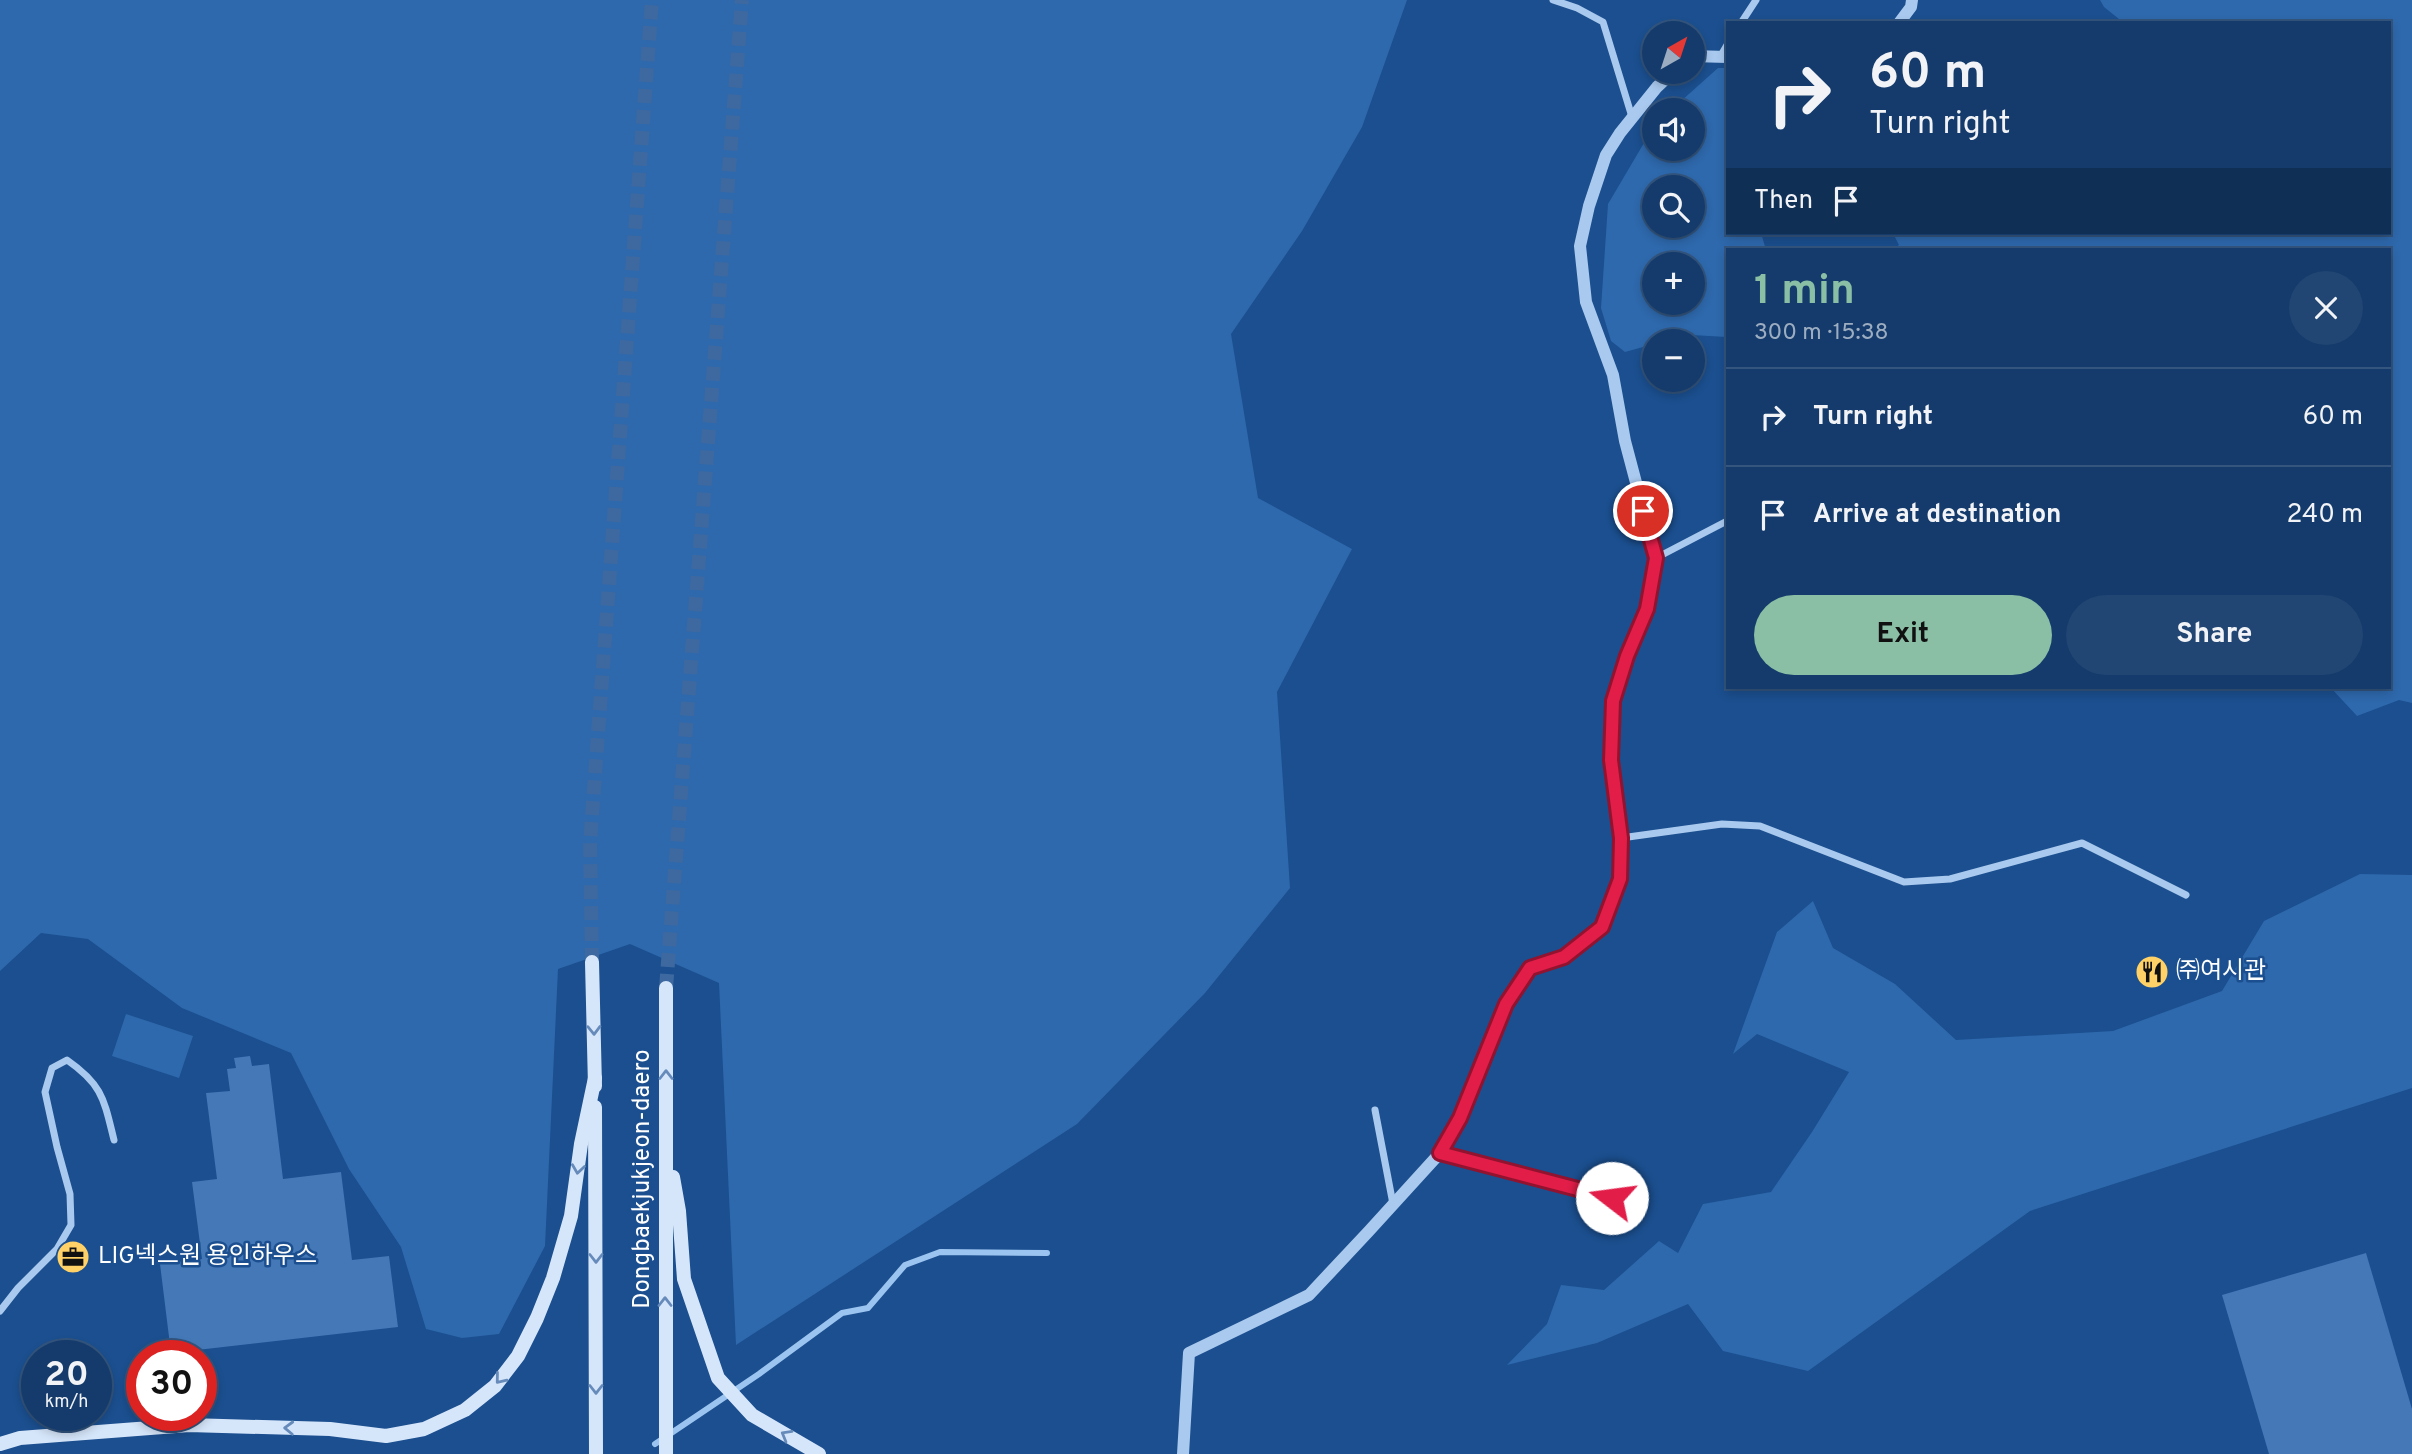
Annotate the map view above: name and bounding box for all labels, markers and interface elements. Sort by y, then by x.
north arrow [1642,21,1704,84]
map controls [1642,21,1705,392]
text: 60 m [1869,44,1987,106]
icon: right [1754,49,1845,140]
button: sound [1642,98,1705,161]
text: Turn right [1869,105,2011,145]
button: search [1642,175,1705,238]
icon: arrive [1827,182,1865,220]
text: Then [1754,185,1813,218]
button: + [1642,252,1705,315]
text: 1 min [1754,266,1855,319]
button: close [2289,271,2363,345]
text: 300 m · 15:38 [1754,319,1889,348]
button: − [1642,329,1705,392]
icon: right [1754,398,1792,436]
text: Turn right [1813,401,1933,434]
text: 60 m [2303,401,2363,434]
pin [1613,481,1673,541]
icon: arrive [1624,492,1662,530]
icon: arrive [1754,496,1792,534]
text: Arrive at destination [1813,499,2061,532]
text: 240 m [2286,499,2363,532]
button: Exit [1754,595,2052,675]
button: Share [2066,595,2363,675]
restaurant icon: ㈜여시관 [2133,953,2171,991]
place label: ㈜여시관 [2176,957,2266,987]
one-way arrow [586,1025,601,1036]
street label: Dongbaekjukjeon-daero [628,1049,658,1309]
one-way arrow [658,1069,674,1079]
position arrow [1575,1161,1649,1235]
one-way arrow [570,1163,585,1175]
office icon: LIG넥스원 용인하우스 [54,1238,92,1276]
place label: LIG넥스원 용인하우스 [98,1242,317,1272]
one-way arrow [588,1253,604,1263]
one-way arrow [657,1296,673,1307]
speed limit sign: 30 [126,1340,217,1431]
text: 20 [44,1354,89,1398]
one-way arrow [495,1372,508,1384]
one-way arrow [588,1385,604,1395]
text: km/h [45,1391,88,1414]
one-way arrow [284,1420,295,1435]
one-way arrow [780,1430,793,1443]

